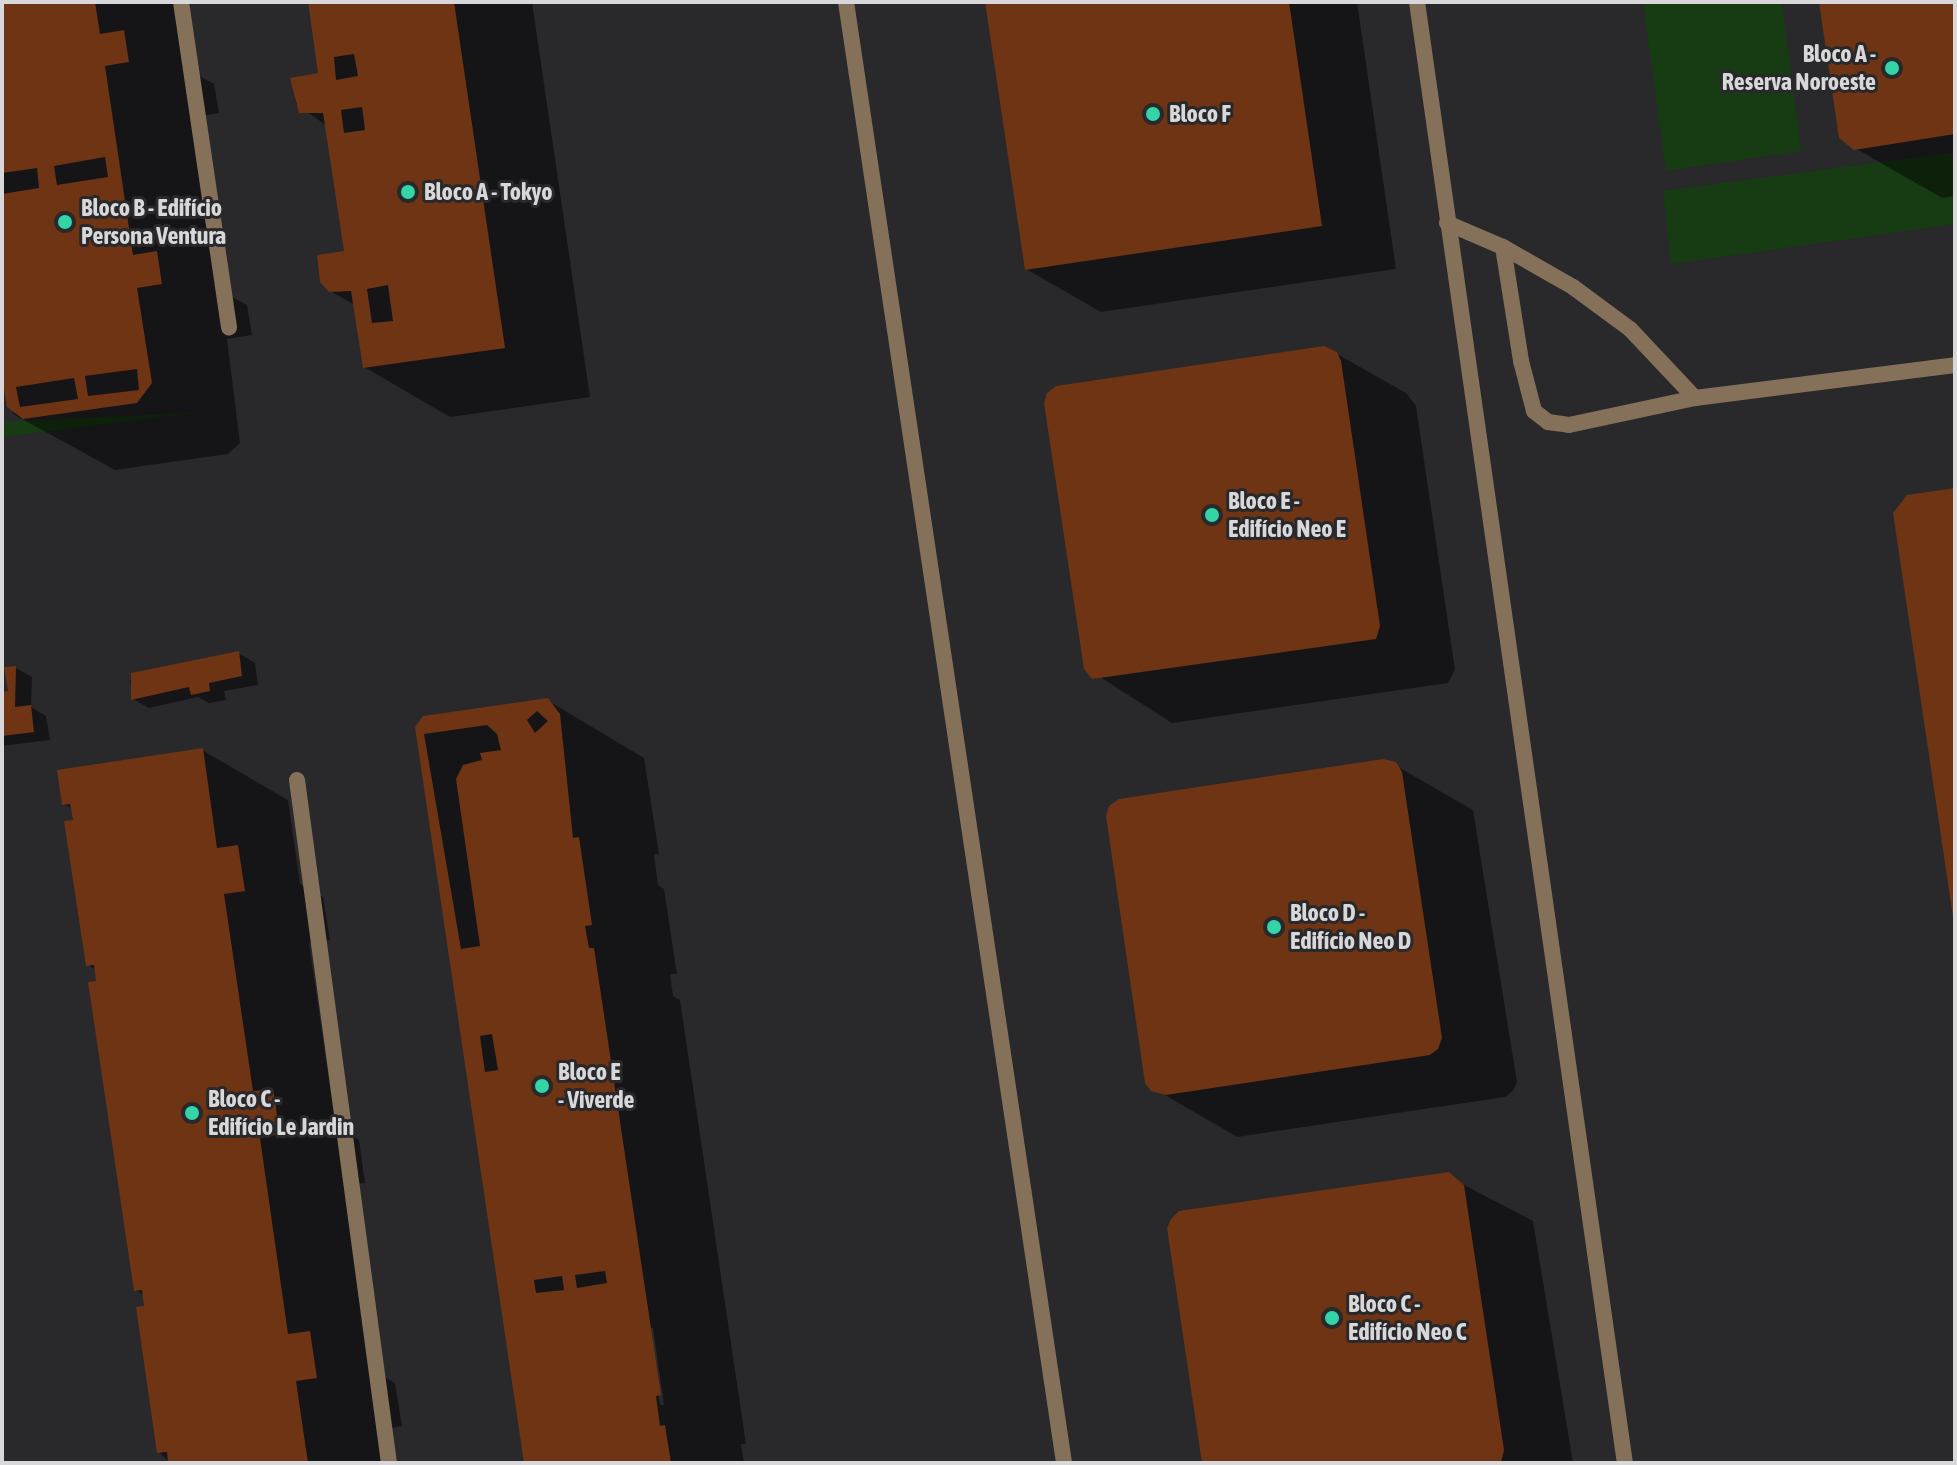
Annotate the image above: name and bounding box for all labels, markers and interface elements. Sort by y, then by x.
place label: Bloco A - Reserva Noroeste [1722,40,1876,96]
marker: Bloco A - Reserva Noroeste [1883,59,1901,77]
place label: Bloco F [1169,100,1231,128]
marker: Bloco F [1144,105,1162,123]
place label: Bloco A - Tokyo [424,178,552,206]
marker: Bloco A - Tokyo [399,183,417,201]
place label: Bloco B - Edifício Persona Ventura [81,194,226,250]
marker: Bloco B - Edifício Persona Ventura [56,213,74,231]
place label: Bloco E - Edifício Neo E [1228,487,1346,543]
marker: Bloco E - Edifício Neo E [1203,506,1221,524]
place label: Bloco D - Edifício Neo D [1290,899,1411,955]
marker: Bloco D - Edifício Neo D [1265,918,1283,936]
place label: Bloco E - Viverde [558,1058,634,1114]
marker: Bloco E - Viverde [533,1077,551,1095]
place label: Bloco C - Edifício Le Jardin [208,1085,354,1141]
marker: Bloco C - Edifício Le Jardin [183,1104,201,1122]
place label: Bloco C - Edifício Neo C [1348,1290,1467,1346]
marker: Bloco C - Edifício Neo C [1323,1309,1341,1327]

